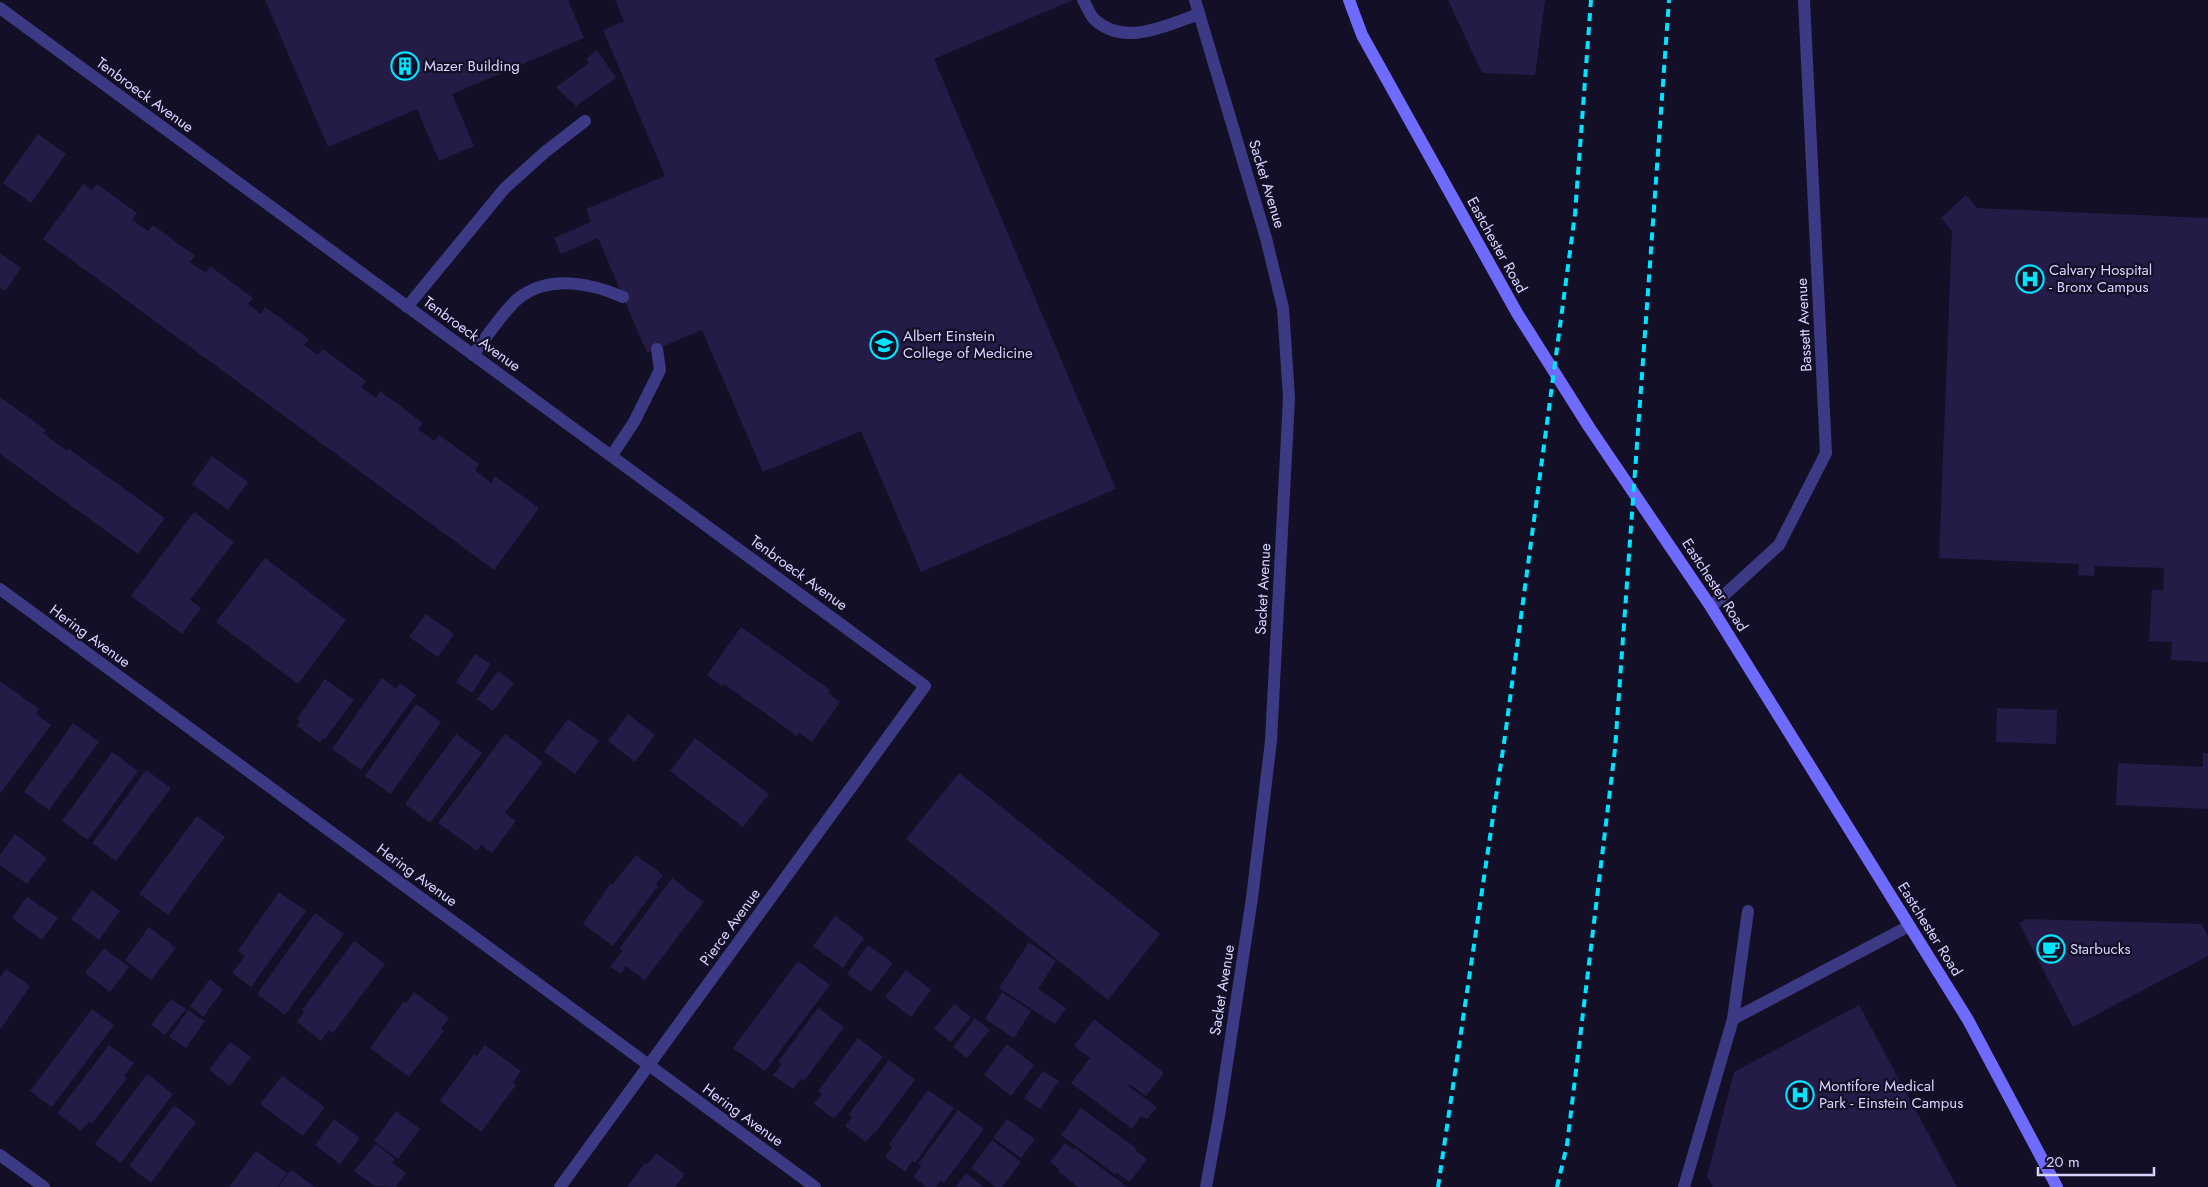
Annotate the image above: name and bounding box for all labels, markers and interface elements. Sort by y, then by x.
building icon: Mazer Building [390,51,420,81]
street label: Tenbroeck Avenue [92,52,198,138]
place label: Mazer Building [424,55,520,77]
street label: Sacket Avenue [1243,137,1291,231]
street label: Eastchester Road [1461,193,1533,297]
place label: Calvary Hospital - Bronx Campus [2049,259,2152,298]
hospital icon: Calvary Hospital - Bronx Campus [2015,264,2045,294]
street label: Bassett Avenue [1791,277,1817,372]
street label: Tenbroeck Avenue [419,291,525,377]
place label: Albert Einstein College of Medicine [903,325,1033,364]
school or university icon: Albert Einstein College of Medicine [869,330,899,360]
street label: Tenbroeck Avenue [746,530,852,616]
street label: Eastchester Road [1677,534,1753,636]
street label: Sacket Avenue [1250,542,1276,635]
street label: Hering Avenue [45,599,135,673]
street label: Hering Avenue [372,838,462,912]
street label: Eastchester Road [1892,878,1968,980]
street label: Pierce Avenue [694,884,766,970]
cafe icon: Starbucks [2036,934,2066,964]
place label: Starbucks [2070,938,2130,960]
street label: Sacket Avenue [1204,943,1240,1037]
place label: Montifore Medical Park - Einstein Campus [1819,1075,1963,1114]
street label: Hering Avenue [698,1078,788,1152]
hospital icon: Montifore Medical Park - Einstein Campus [1785,1080,1815,1110]
scale bar [2038,1144,2154,1176]
text: 20 m [2046,1151,2080,1173]

